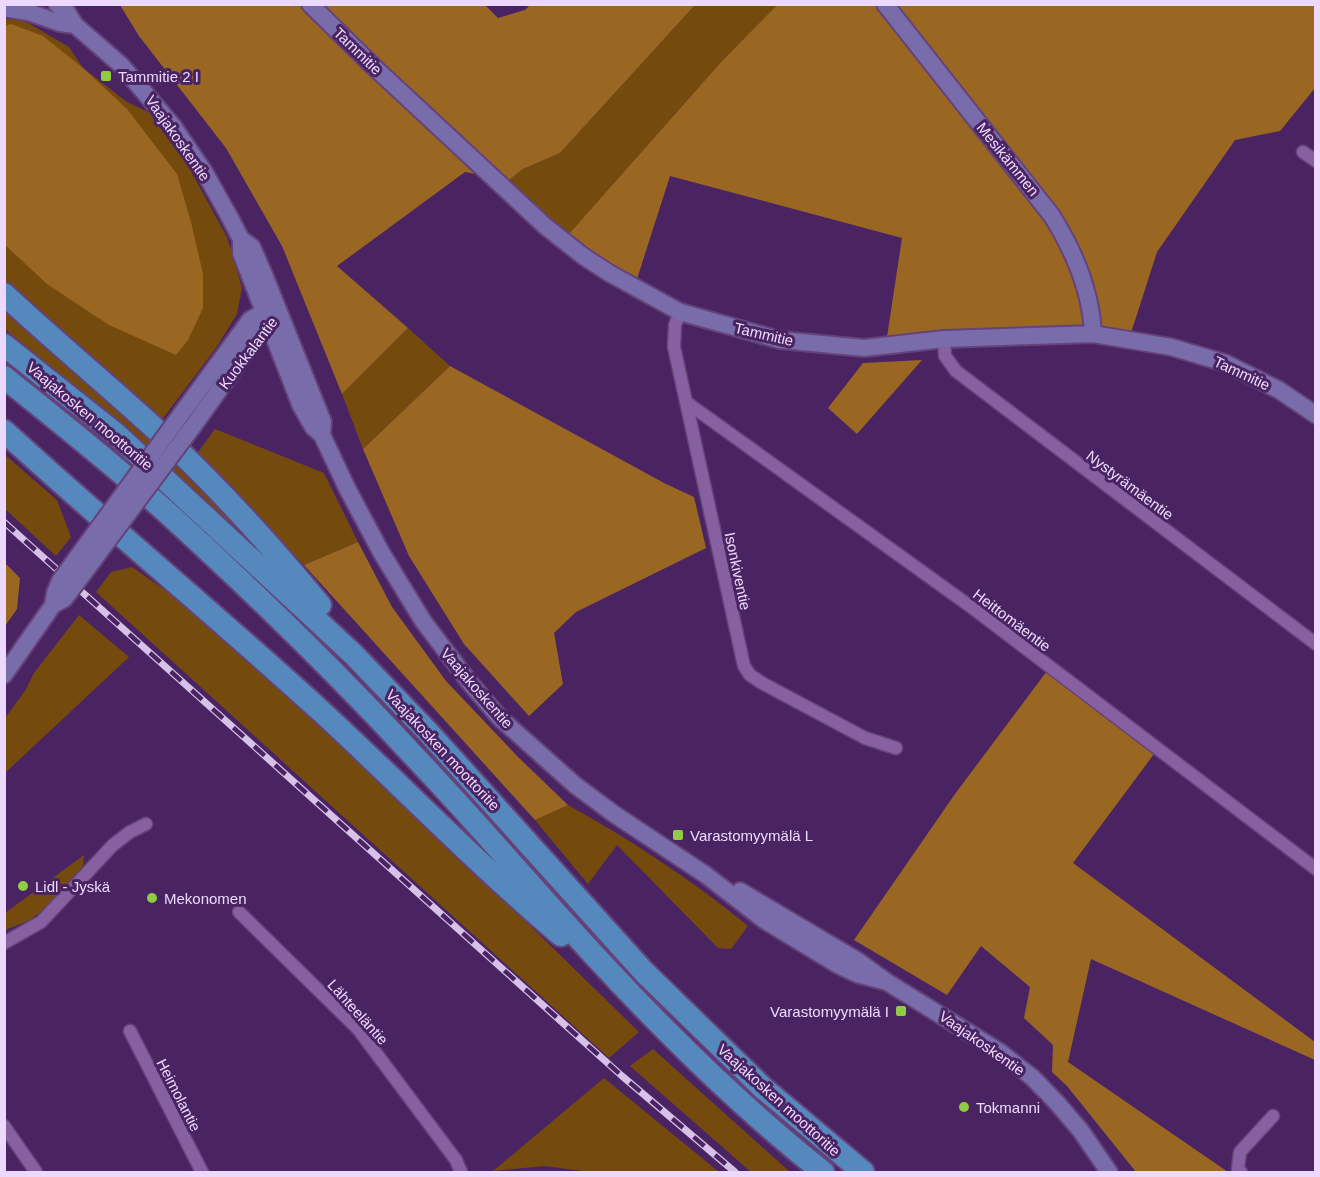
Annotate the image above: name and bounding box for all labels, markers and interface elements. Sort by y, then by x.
street label: Tammitie [331,24,385,78]
place label: Tammitie 2 I [118,68,199,85]
marker: Tammitie 2 I [99,69,113,83]
street label: Vaajakoskentie [142,92,214,184]
street label: Mesikämmen [973,119,1043,199]
street label: Kuokkalantie [215,314,281,392]
street label: Tammitie [733,319,795,349]
street label: Tammitie [1211,353,1273,393]
street label: Vaajakosken moottoritie [24,358,156,474]
street label: Nystyrämäentie [1083,447,1177,523]
street label: Isonkiventie [721,530,755,612]
street label: Heittomäentie [970,585,1054,655]
street label: Vaajakoskentie [438,644,516,732]
street label: Vaajakosken moottoritie [383,686,503,814]
place label: Varastomyymälä L [690,827,813,844]
marker: Varastomyymälä L [671,828,685,842]
place label: Lidl - Jyskä [35,878,111,895]
marker: Lidl - Jyskä [16,879,30,893]
place label: Mekonomen [164,890,247,907]
marker: Mekonomen [145,891,159,905]
street label: Lähteeläntie [324,976,392,1048]
place label: Varastomyymälä I [770,1003,889,1020]
marker: Varastomyymälä I [894,1004,908,1018]
street label: Vaajakoskentie [936,1007,1028,1079]
street label: Vaajakosken moottoritie [714,1040,844,1160]
street label: Heimolantie [153,1056,205,1134]
place label: Tokmanni [976,1099,1040,1116]
marker: Tokmanni [957,1100,971,1114]

